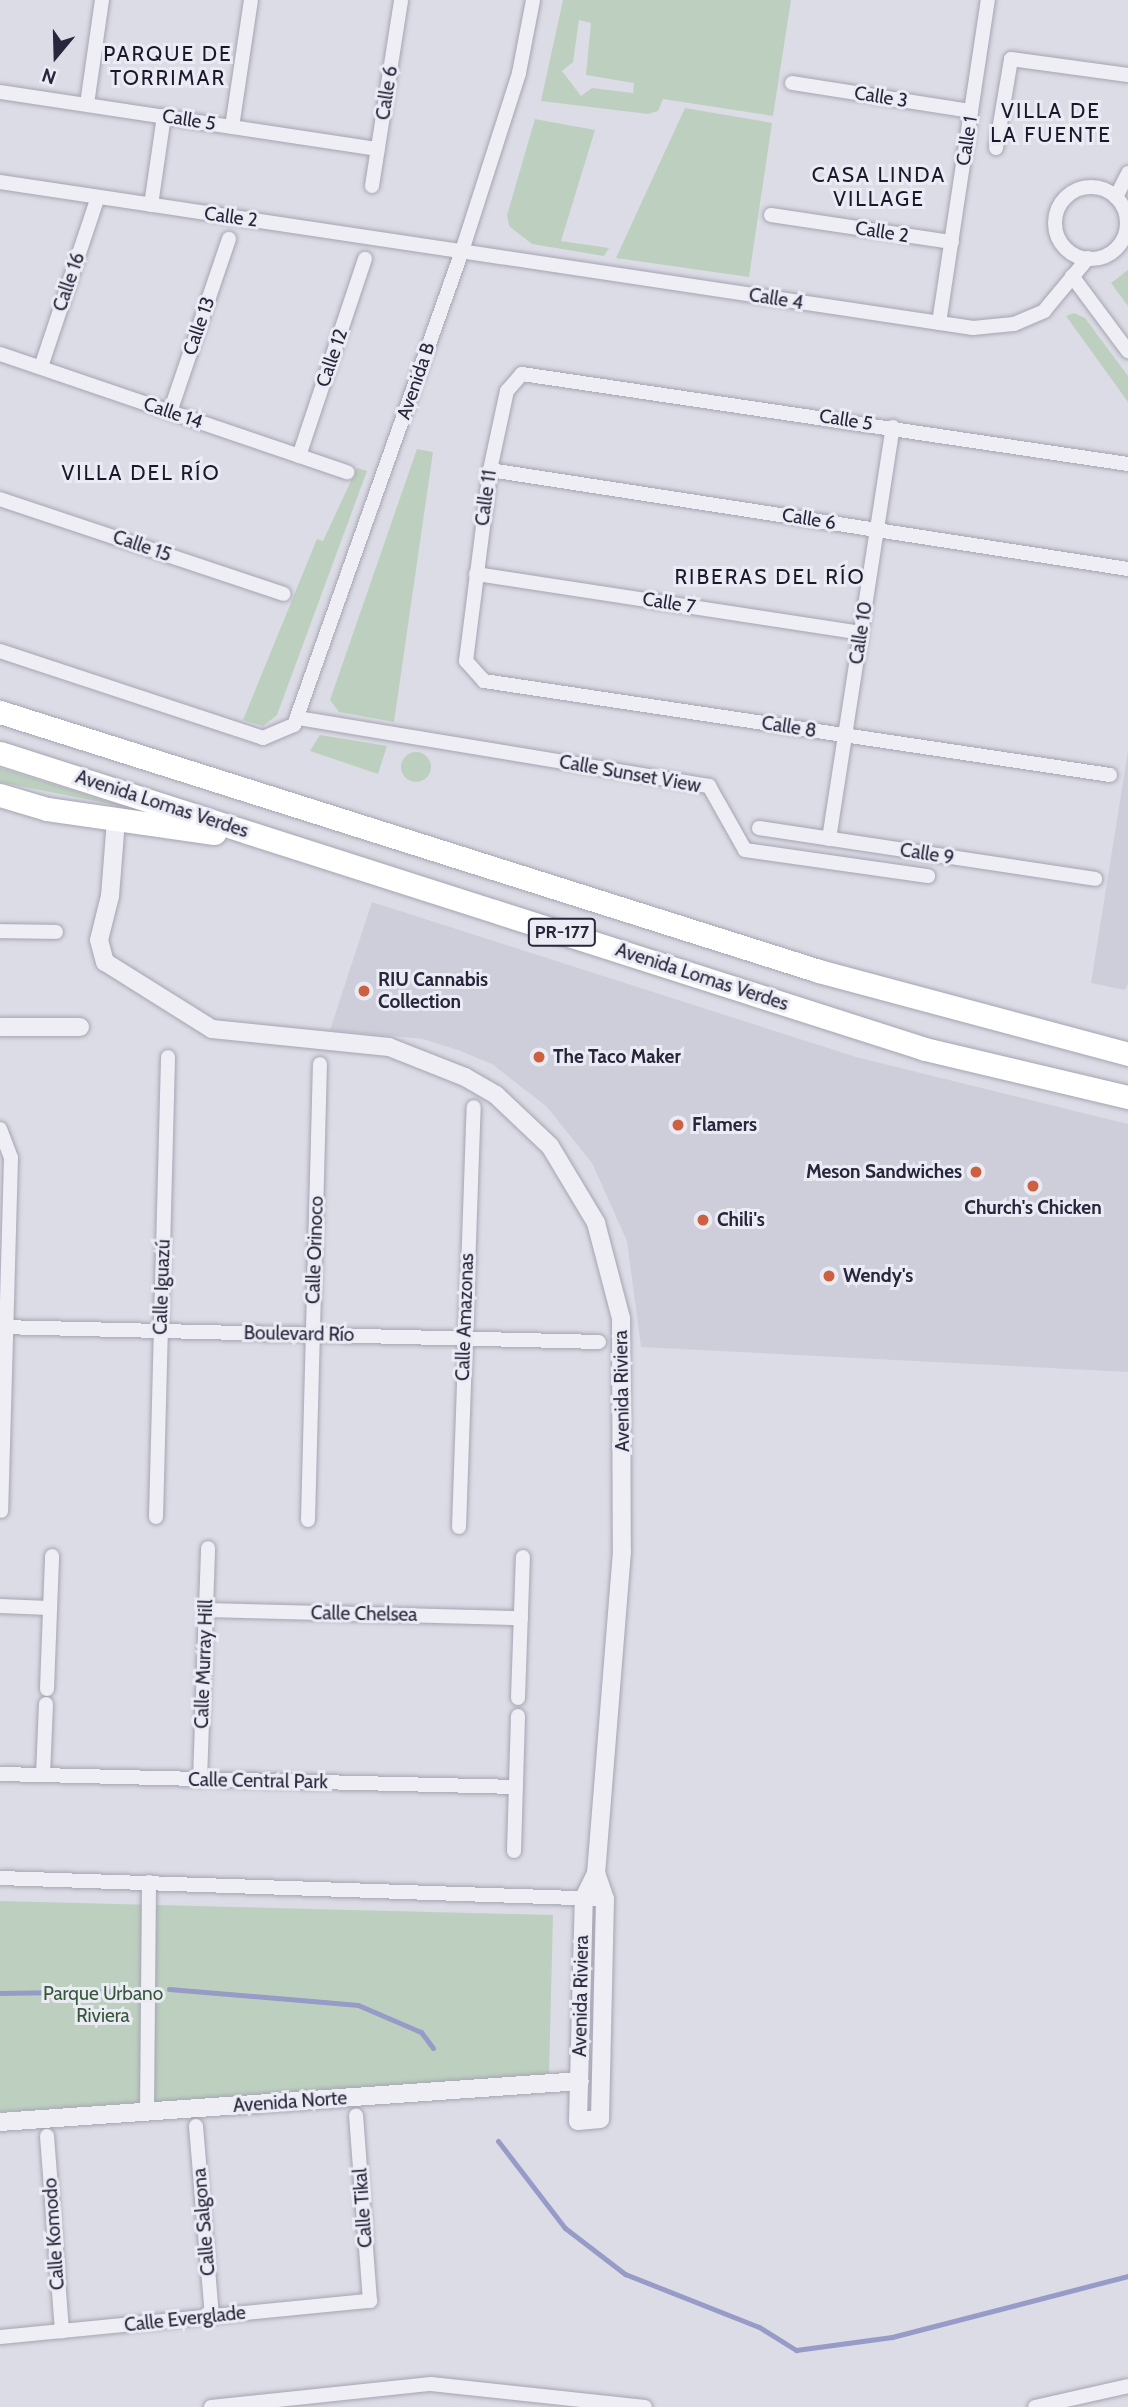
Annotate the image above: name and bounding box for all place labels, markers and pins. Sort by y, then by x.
place label: RIU Cannabis Collection [378,969,488,1013]
marker: RIU Cannabis Collection [356,983,372,999]
place label: The Taco Maker [553,1046,681,1068]
marker: The Taco Maker [531,1049,547,1065]
place label: Flamers [692,1114,757,1136]
marker: Flamers [670,1117,686,1133]
place label: Meson Sandwiches [806,1161,962,1183]
marker: Meson Sandwiches [968,1164,984,1180]
marker: Church's Chicken [1025,1178,1041,1194]
place label: Church's Chicken [964,1197,1102,1219]
place label: Chili's [717,1209,765,1231]
marker: Chili's [695,1212,711,1228]
place label: Wendy's [843,1265,913,1287]
marker: Wendy's [821,1268,837,1284]

